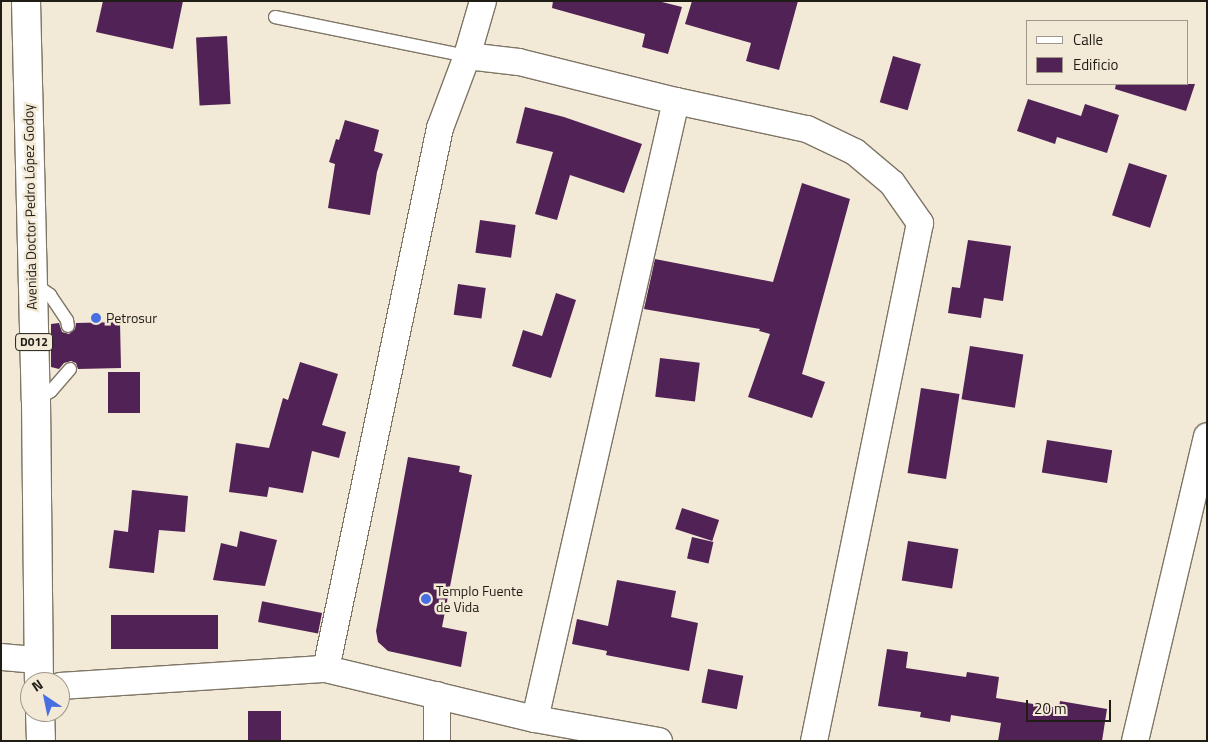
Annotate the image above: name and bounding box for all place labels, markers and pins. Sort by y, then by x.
place label: Petrosur [106,310,157,326]
marker: Petrosur [90,312,102,324]
place label: Templo Fuente de Vida [436,583,523,616]
marker: Templo Fuente de Vida [420,593,432,605]

